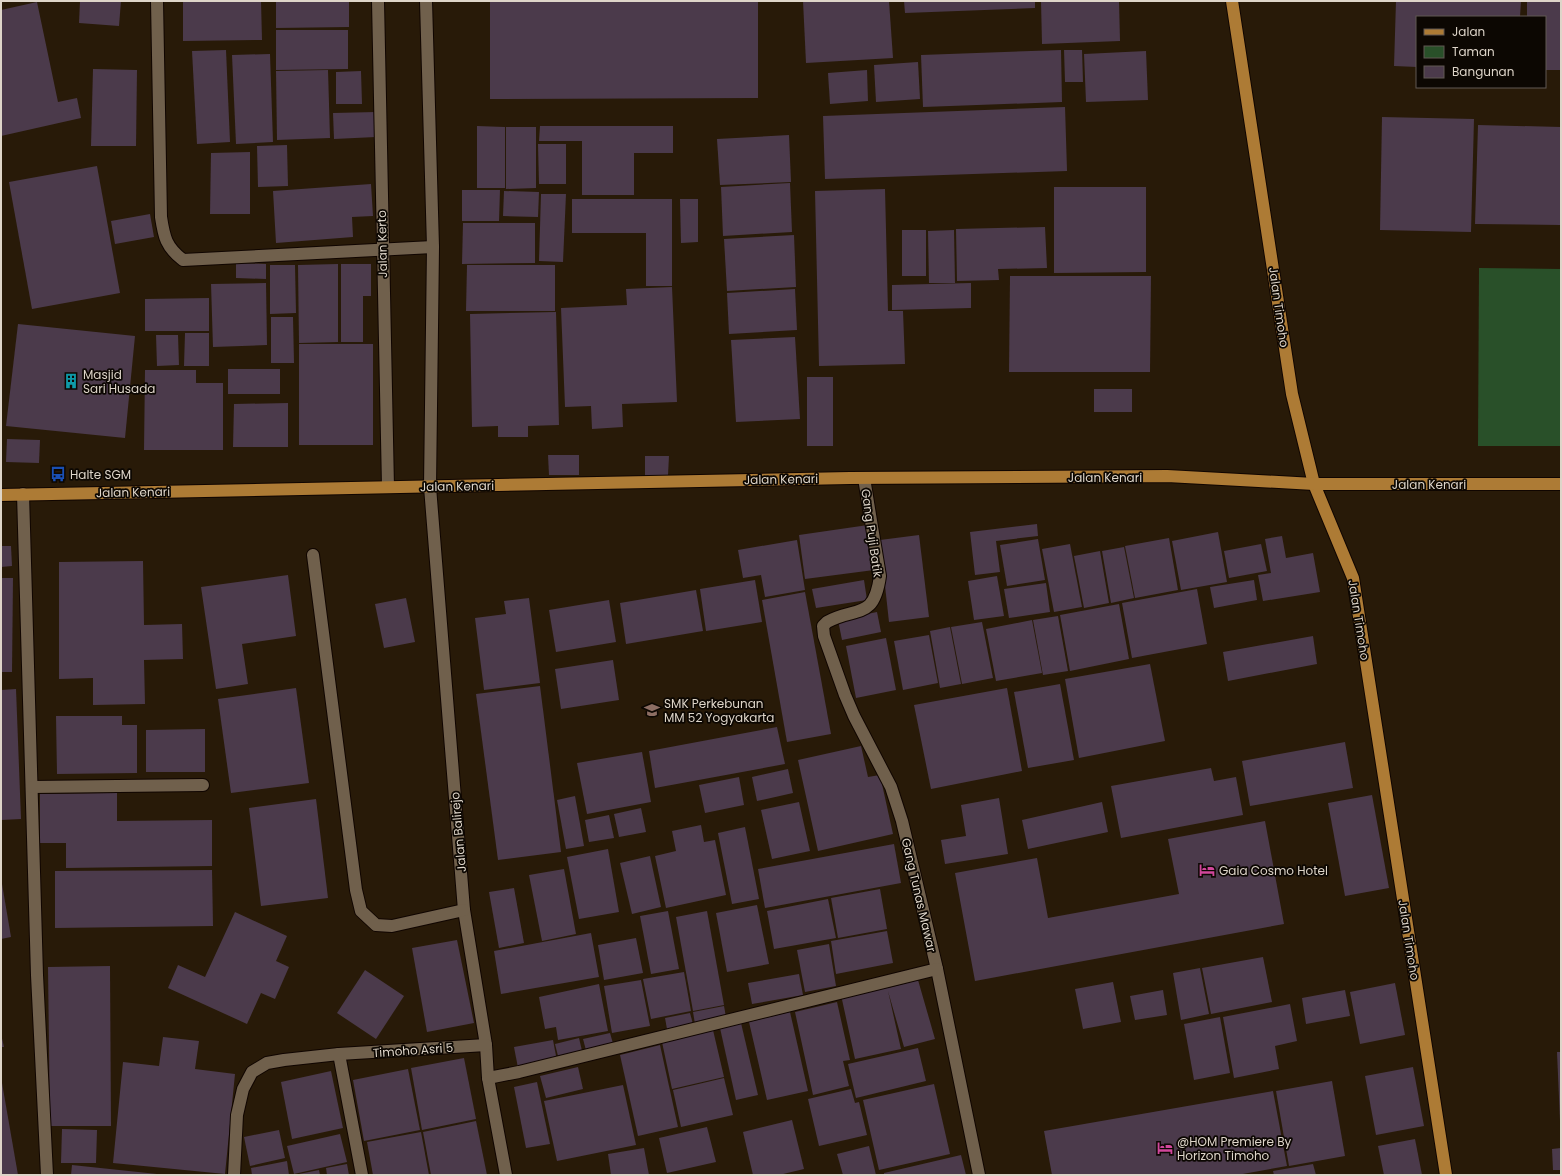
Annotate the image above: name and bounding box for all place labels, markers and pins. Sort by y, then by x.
place label: Masjid Sari Husada [83,366,155,397]
building icon: Masjid Sari Husada [62,372,80,390]
bus stop icon: Halte SGM [49,465,67,483]
place label: Halte SGM [70,466,131,483]
place label: SMK Perkebunan MM 52 Yogyakarta [664,695,774,726]
school or university icon: SMK Perkebunan MM 52 Yogyakarta [643,701,661,719]
hotel icon: Gaia Cosmo Hotel [1198,861,1216,879]
place label: Gaia Cosmo Hotel [1219,862,1328,879]
place label: @HOM Premiere By Horizon Timoho [1177,1133,1292,1164]
hotel icon: @HOM Premiere By Horizon Timoho [1156,1139,1174,1157]

